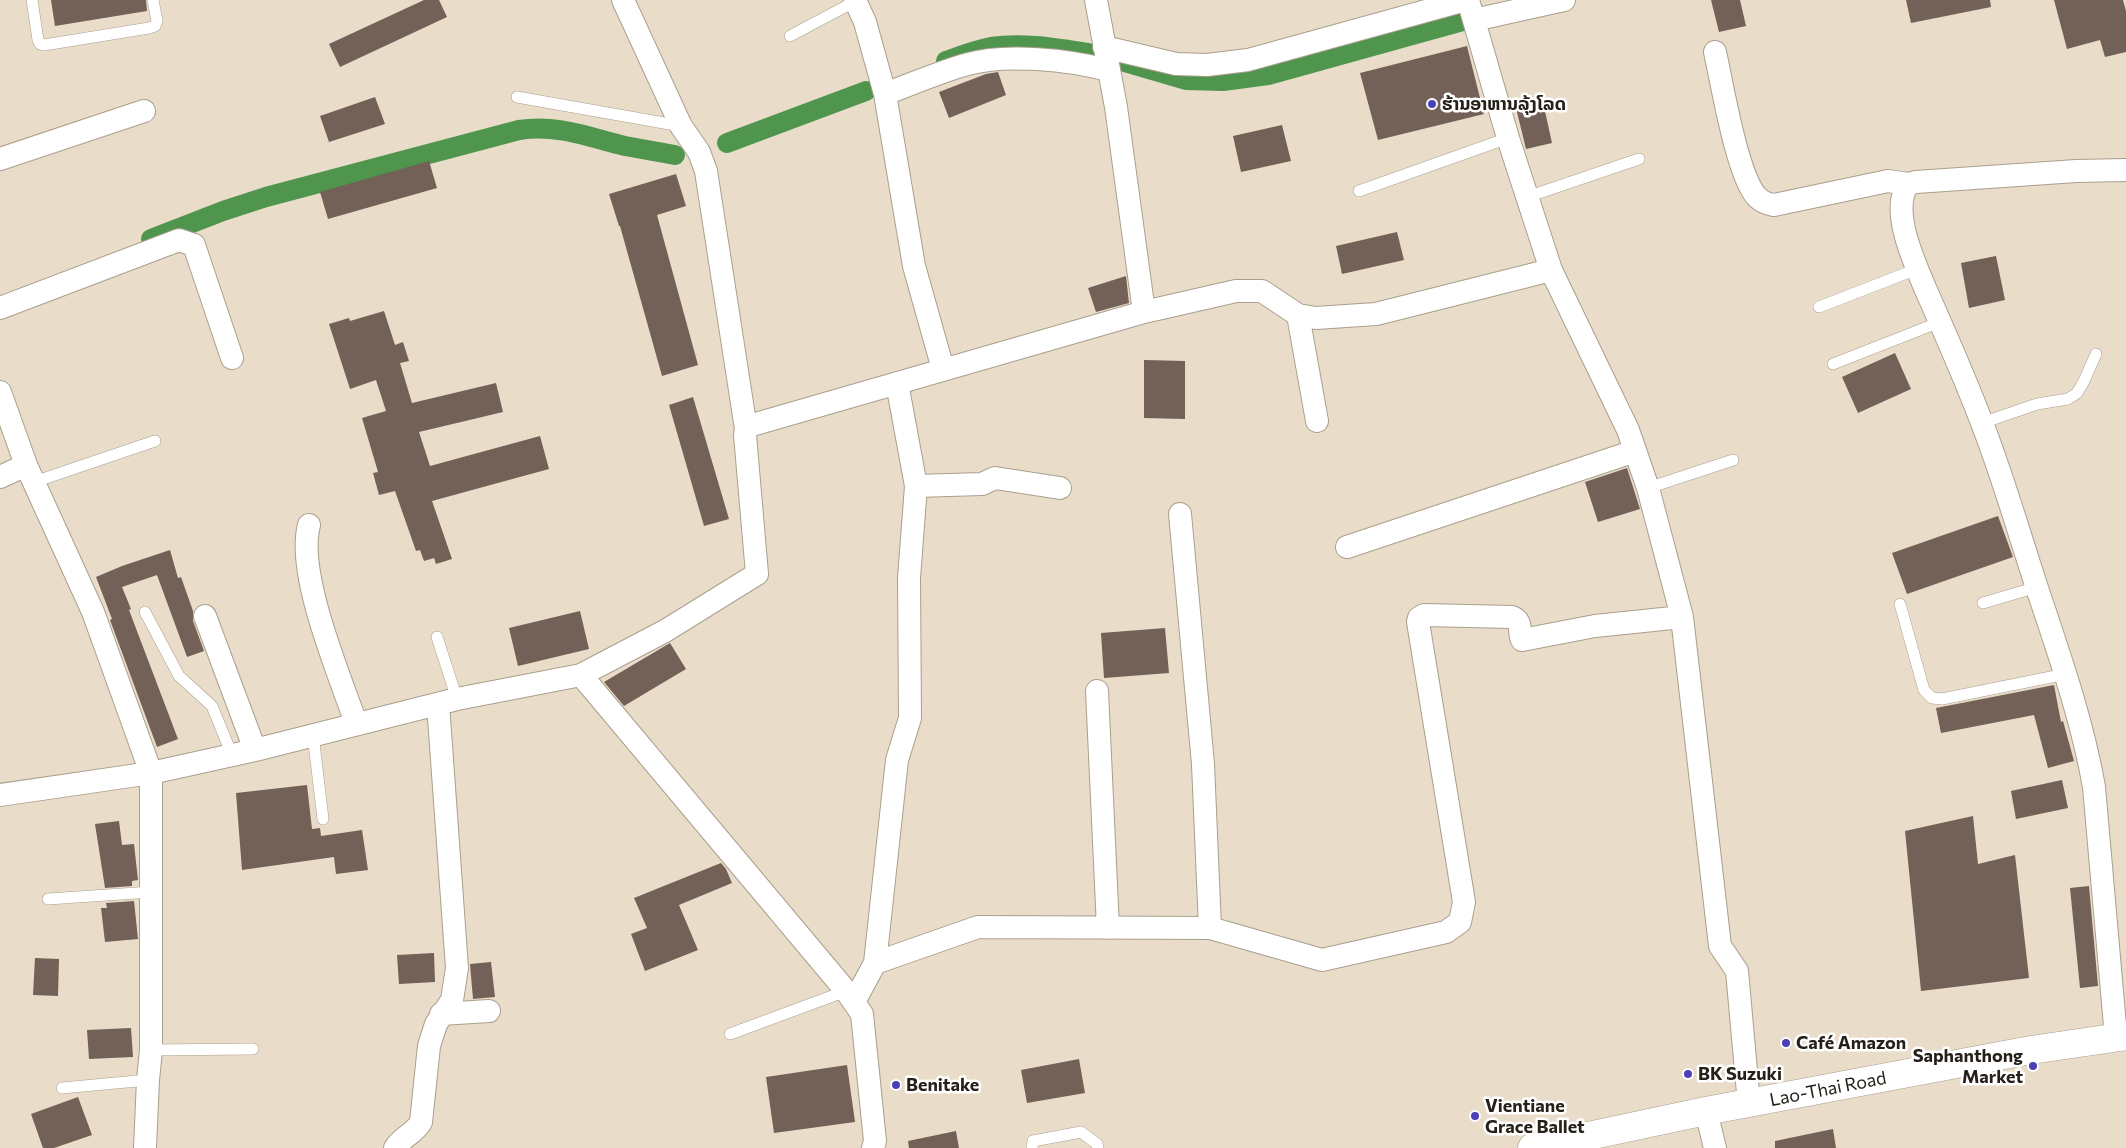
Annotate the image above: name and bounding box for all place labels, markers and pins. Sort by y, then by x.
place label: ຮ້ານອາຫານລຸ້ງໂລດ [1442,93,1566,115]
marker: ຮ້ານອາຫານລຸ້ງໂລດ [1426,98,1438,110]
place label: Café Amazon [1796,1032,1906,1054]
marker: Café Amazon [1780,1037,1792,1049]
place label: Saphanthong Market [1913,1045,2023,1088]
marker: Saphanthong Market [2027,1060,2039,1072]
place label: BK Suzuki [1698,1063,1782,1085]
marker: BK Suzuki [1682,1068,1694,1080]
place label: Benitake [906,1074,979,1096]
marker: Benitake [890,1079,902,1091]
place label: Vientiane Grace Ballet [1485,1095,1585,1138]
marker: Vientiane Grace Ballet [1469,1110,1481,1122]

